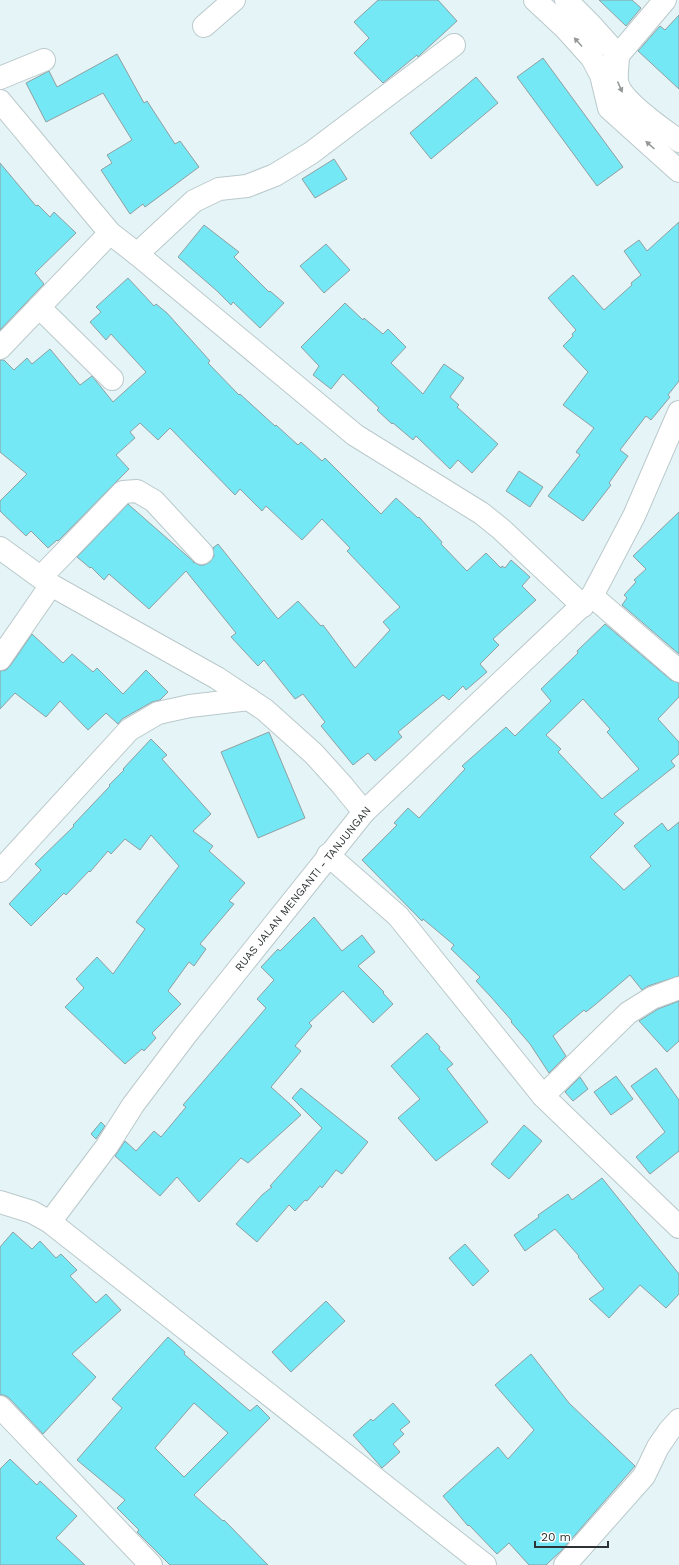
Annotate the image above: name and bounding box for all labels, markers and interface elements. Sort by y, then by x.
one-way arrow [573,37,583,47]
one-way arrow [617,82,623,94]
one-way arrow [645,141,655,150]
street label: RUAS JALAN MENGANTI - TANJUNGAN [232,804,374,974]
scale bar [535,1523,608,1549]
text: 20 m [541,1530,571,1544]

